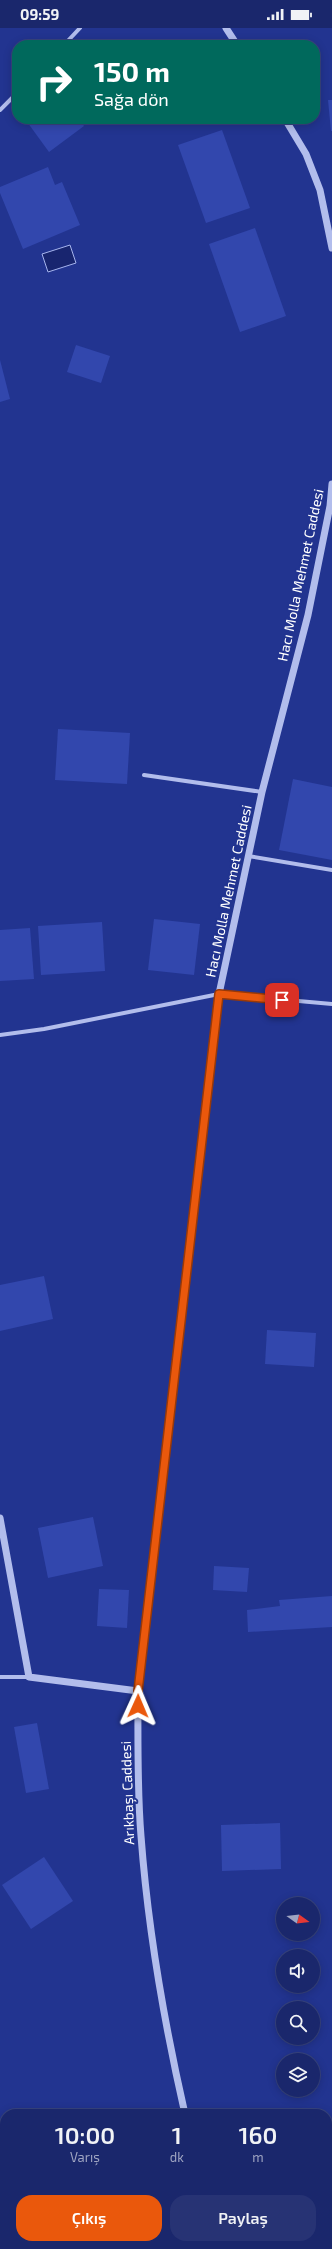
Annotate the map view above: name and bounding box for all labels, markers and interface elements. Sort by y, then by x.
text: 09:59 [20,5,59,23]
text: 150 m [94,54,170,88]
icon: right [28,56,80,108]
text: Sağa dön [94,88,169,110]
street label: Hacı Molla Mehmet Caddesi [273,487,327,663]
street label: Hacı Molla Mehmet Caddesi [201,803,255,979]
pin [265,983,299,1017]
icon: arrive [271,989,293,1011]
position arrow [117,1685,159,1727]
street label: Arıkbaşı Caddesi [117,1741,138,1845]
north arrow [276,1897,320,1941]
map controls [276,1897,320,2097]
button: sound [276,1949,320,1993]
button: search [276,2001,320,2045]
button: layers [276,2053,320,2097]
text: 10:00 [55,2120,115,2149]
text: 1 [172,2120,182,2149]
text: 160 [239,2120,277,2149]
text: Varış [70,2149,100,2165]
text: dk [170,2149,184,2165]
text: m [252,2149,264,2165]
button: Çıkış [16,2195,162,2241]
button: Paylaş [170,2195,316,2241]

